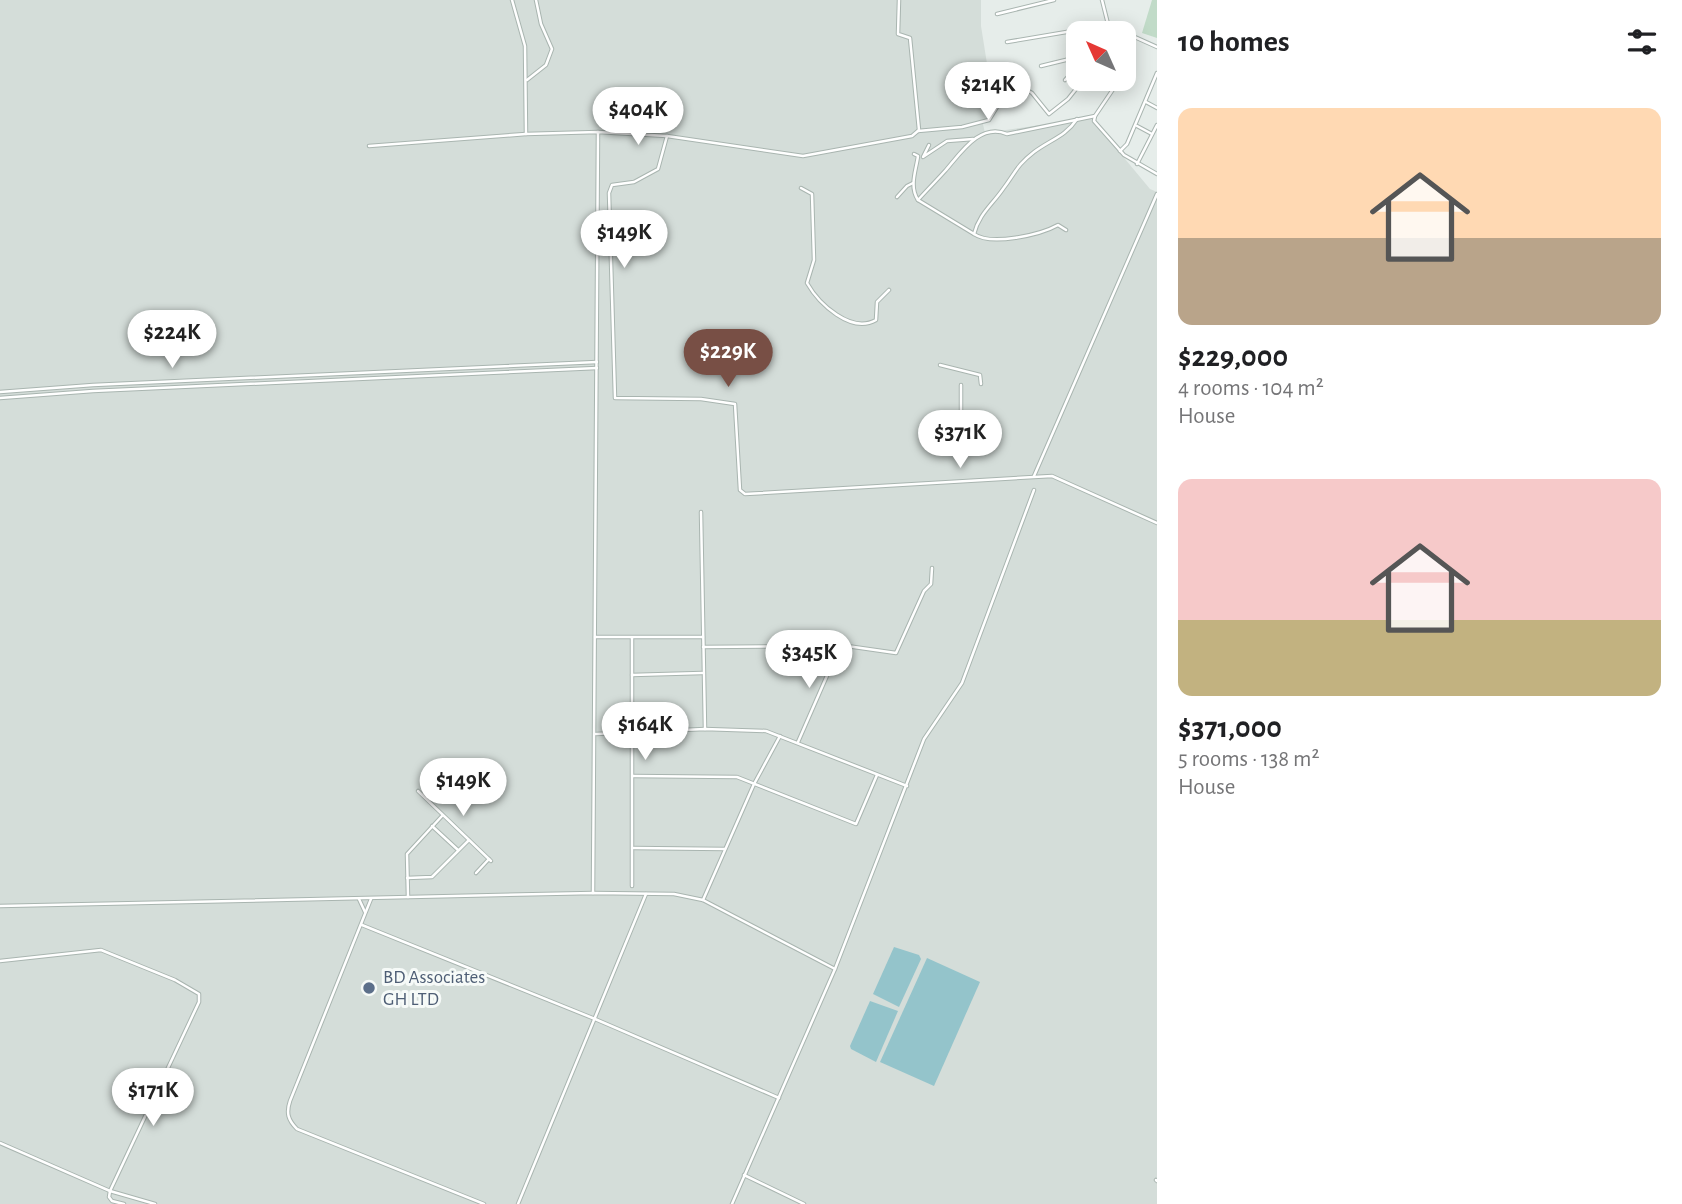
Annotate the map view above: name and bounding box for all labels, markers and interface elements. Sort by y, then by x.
north arrow [1066,21,1136,91]
map controls [1066,21,1136,91]
icon: filters [1623,23,1661,61]
text: 10 homes [1178,27,1289,57]
pin: $214K [939,62,1037,122]
text: $214K [961,73,1015,96]
pin: $404K [589,88,687,147]
text: $404K [609,98,667,121]
icon: home [1357,154,1483,280]
pin: $149K [575,210,673,270]
text: $149K [597,221,651,244]
pin: $224K [123,310,221,370]
text: $224K [143,321,201,344]
pin: $229K [679,330,777,389]
text: $229K [700,340,756,363]
text: $229,000 [1178,342,1288,372]
text: 4 rooms · 104 m² [1178,377,1324,400]
text: House [1178,405,1235,428]
pin: $371K [911,410,1009,470]
text: $371K [934,421,986,444]
icon: home [1357,525,1483,651]
pin: $345K [760,630,858,690]
text: $345K [781,641,837,664]
pin: $164K [596,702,694,762]
text: $164K [618,713,672,736]
text: $371,000 [1178,713,1282,743]
text: 5 rooms · 138 m² [1178,748,1319,771]
pin: $149K [414,758,512,818]
text: $149K [436,769,490,792]
text: House [1178,776,1235,799]
place label: BD Associates GH LTD [383,968,485,1009]
marker: BD Associates GH LTD [361,980,377,996]
pin: $171K [104,1068,202,1128]
text: $171K [128,1079,178,1102]

